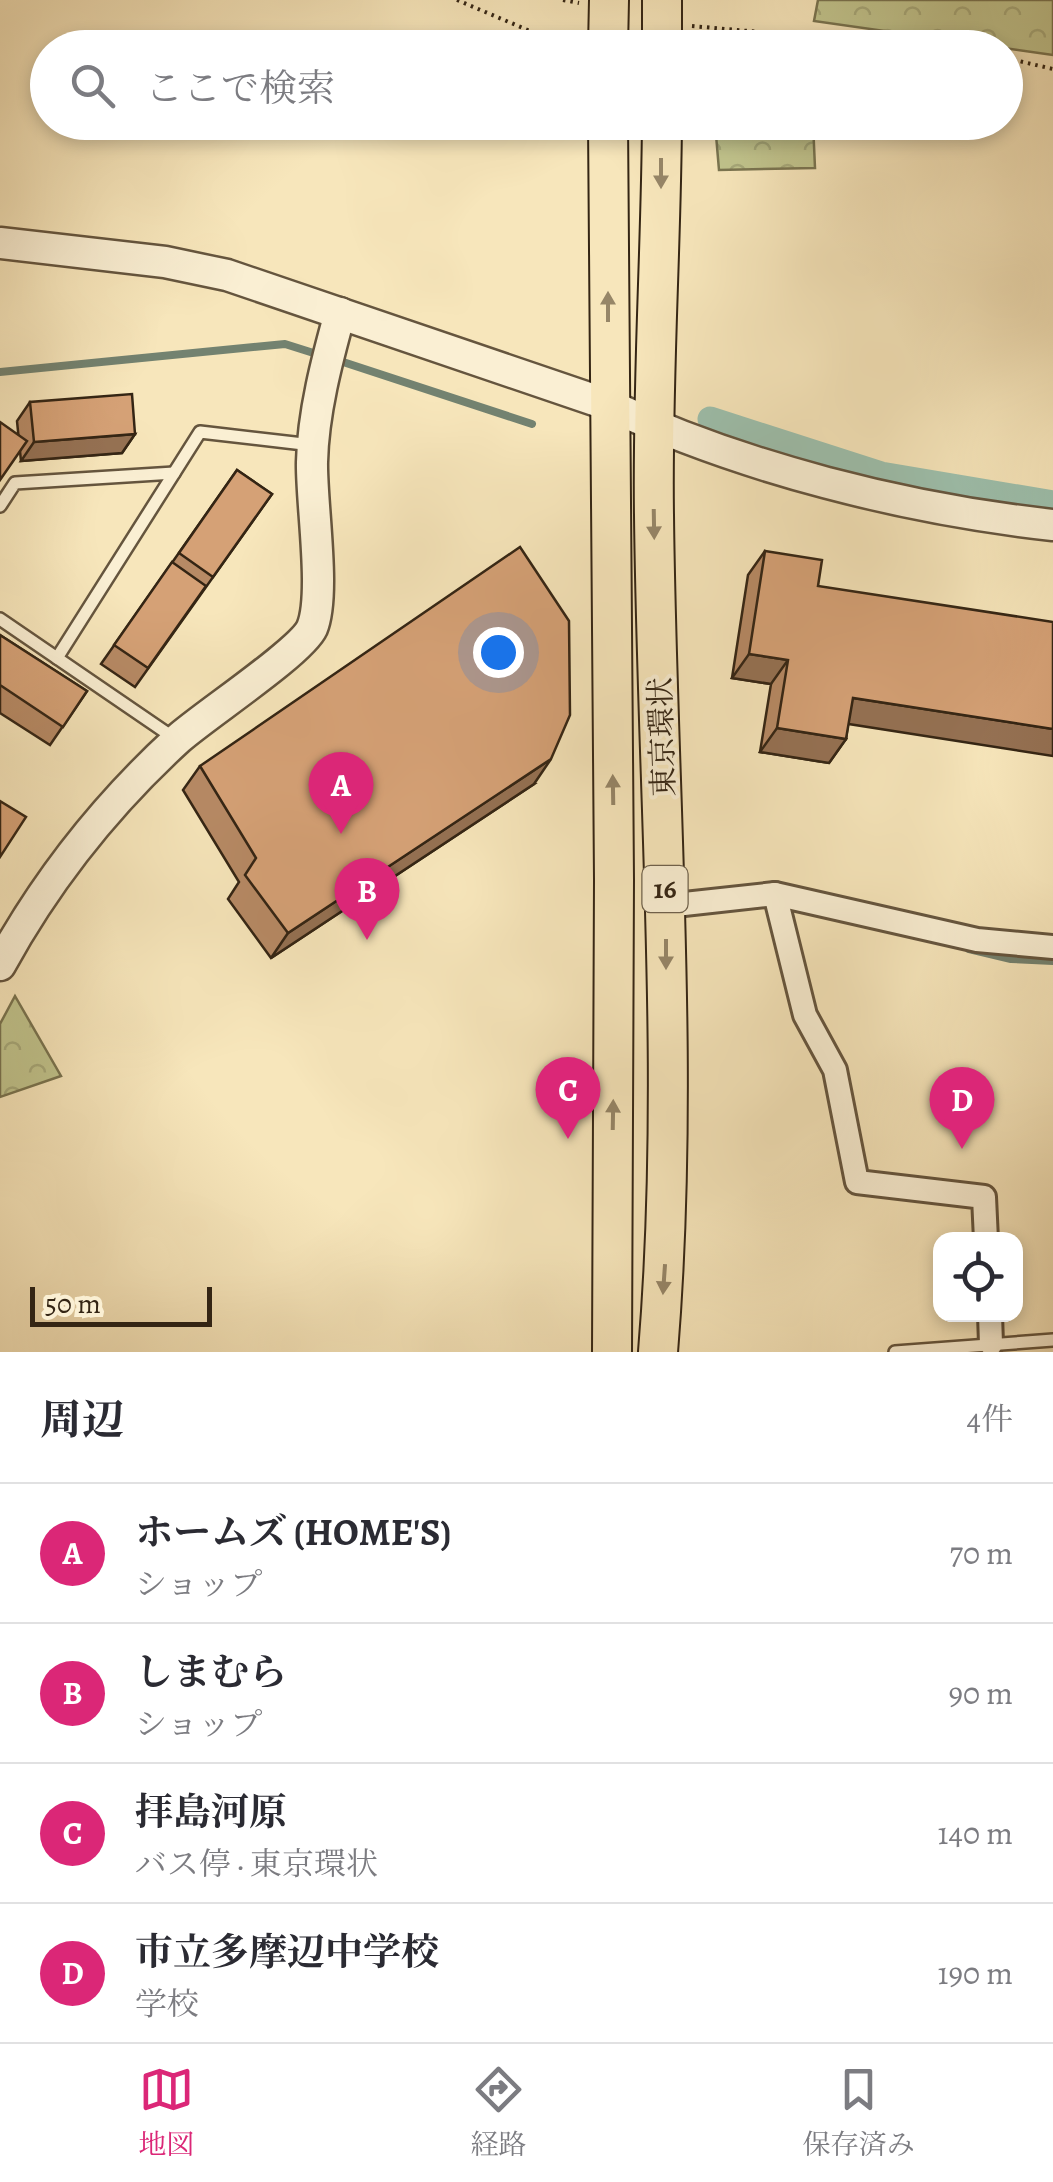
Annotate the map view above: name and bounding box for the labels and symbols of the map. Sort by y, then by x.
one-way arrow [653,157,669,189]
one-way arrow [600,291,616,323]
one-way arrow [647,509,663,541]
your location [473,627,524,678]
street label: 東京環状 [640,676,684,798]
pin: A [308,752,374,834]
one-way arrow [605,773,621,805]
pin: B [334,858,400,940]
road number: 16 [642,866,688,912]
one-way arrow [658,939,674,971]
pin: C [536,1056,600,1139]
pin: D [930,1066,994,1149]
one-way arrow [606,1098,622,1130]
one-way arrow [656,1264,672,1296]
scale bar [30,1282,212,1326]

